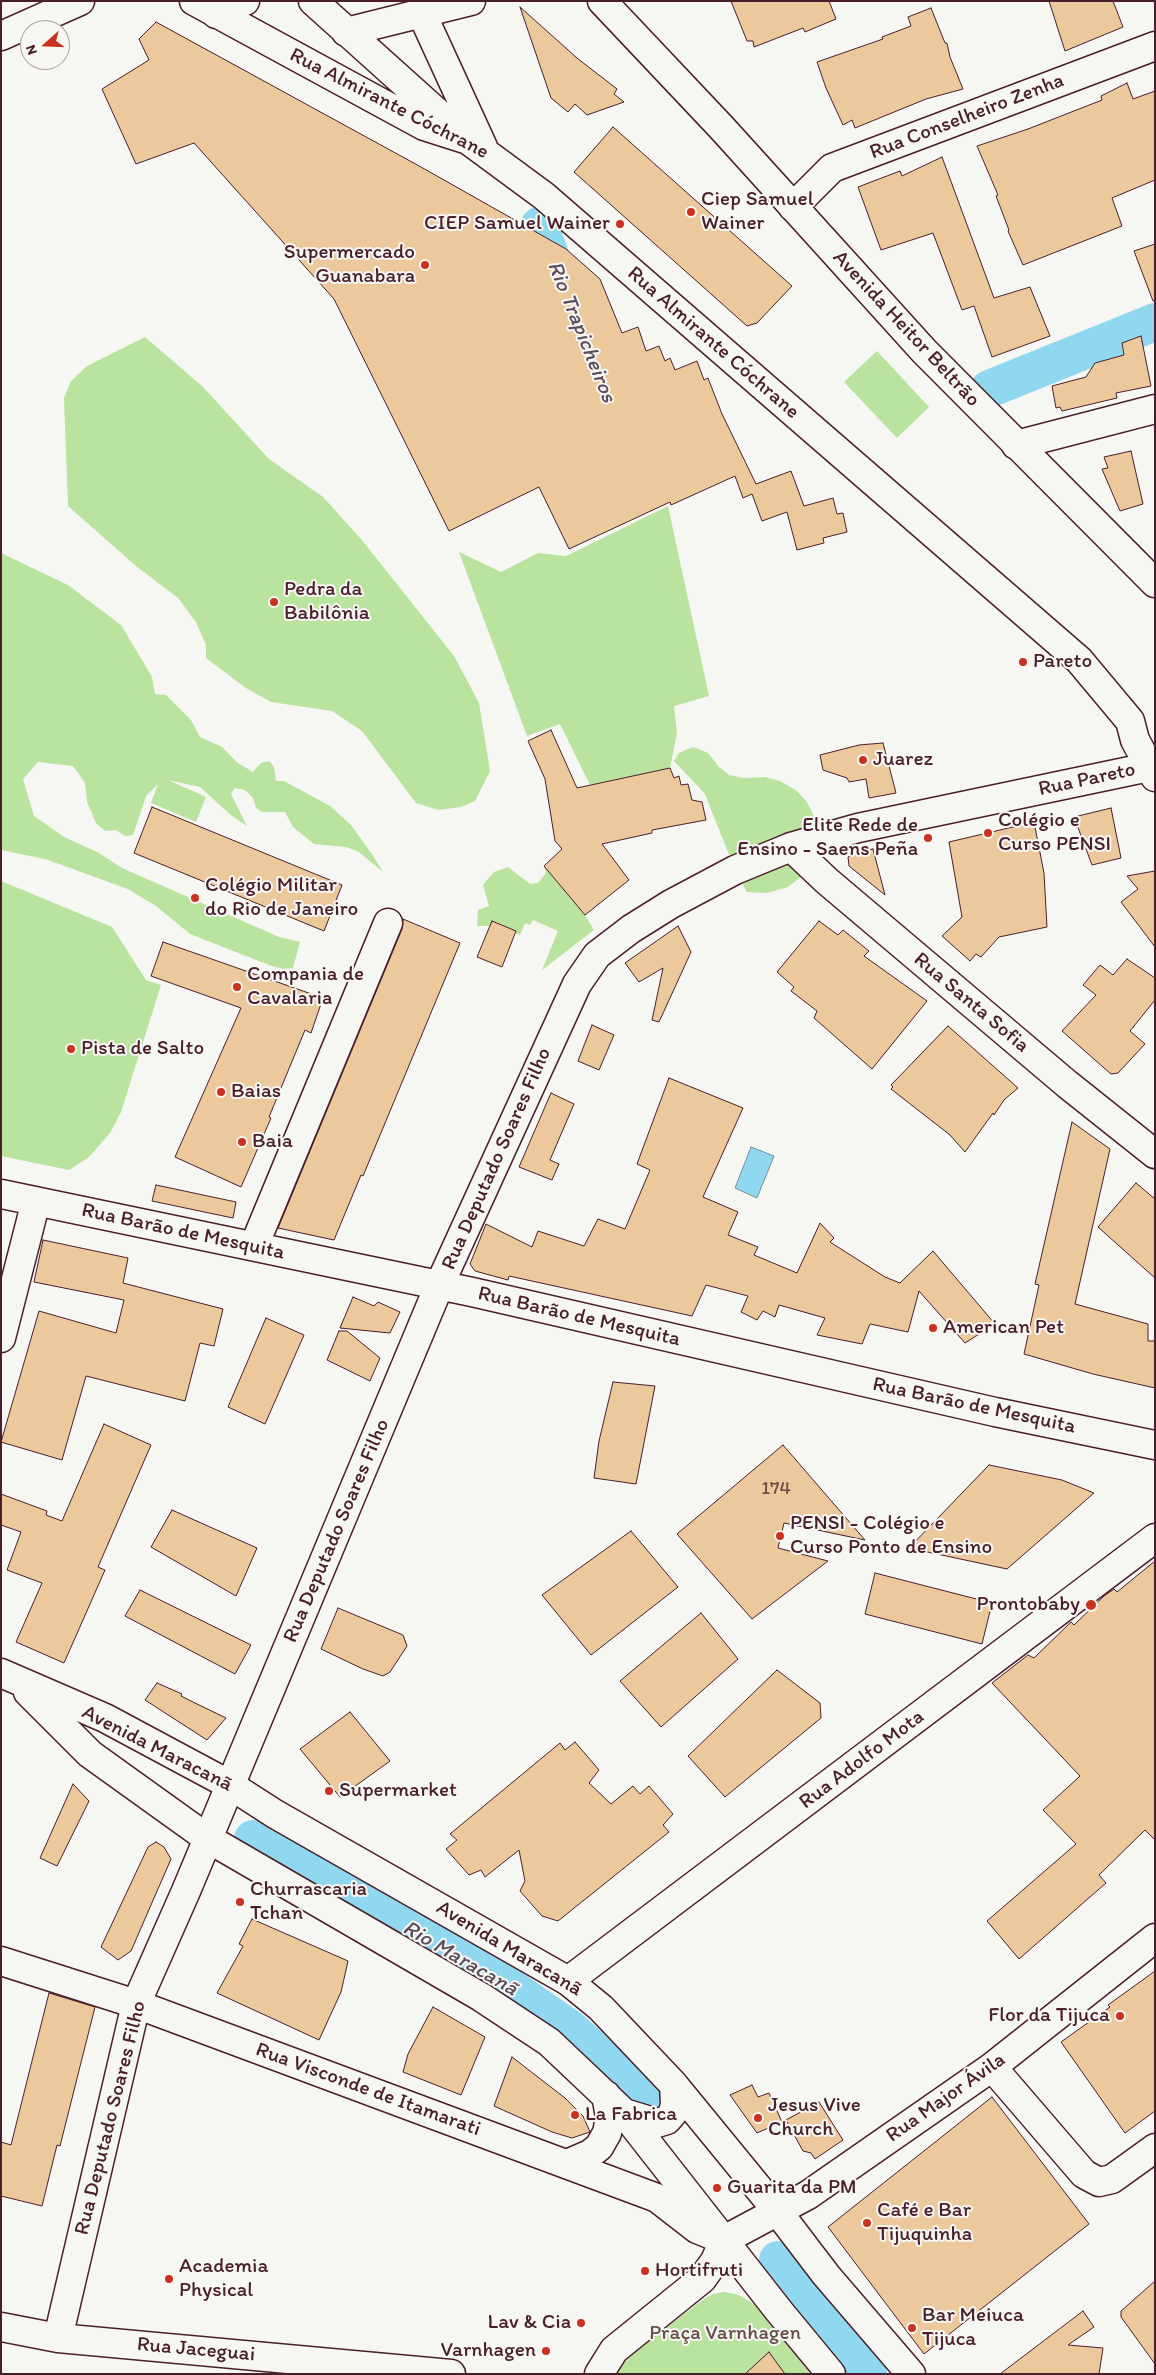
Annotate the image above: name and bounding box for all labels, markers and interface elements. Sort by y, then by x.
north arrow [20,20,70,70]
text: N [22,43,41,57]
street label: Rua Almirante Cóchrane [285,43,493,165]
street label: Rua Conselheiro Zenha [866,68,1068,166]
place label: Ciep Samuel Wainer [701,187,814,237]
marker: Ciep Samuel Wainer [685,206,697,218]
place label: CIEP Samuel Wainer [424,211,610,237]
marker: CIEP Samuel Wainer [614,218,626,230]
place label: Supermercado Guanabara [284,240,415,290]
street label: Avenida Heitor Beltrão [827,245,985,413]
water label: Rio Trapicheiros [541,257,621,407]
marker: Supermercado Guanabara [419,259,431,271]
street label: Rua Almirante Cóchrane [622,261,804,425]
place label: Pedra da Babilônia [284,577,370,627]
marker: Pedra da Babilônia [268,596,280,608]
place label: Pareto [1033,649,1092,675]
marker: Pareto [1017,656,1029,668]
place label: Juarez [873,747,933,773]
marker: Juarez [857,754,869,766]
street label: Rua Pareto [1036,757,1138,803]
place label: Colégio e Curso PENSI [998,808,1111,858]
place label: Elite Rede de Ensino - Saens Peña [737,813,918,863]
marker: Colégio e Curso PENSI [982,827,994,839]
marker: Elite Rede de Ensino - Saens Peña [922,832,934,844]
place label: Colégio Militar do Rio de Janeiro [205,873,358,923]
marker: Colégio Militar do Rio de Janeiro [189,892,201,904]
street label: Rua Santa Sofia [908,947,1034,1059]
place label: Compania de Cavalaria [247,962,364,1012]
marker: Compania de Cavalaria [231,981,243,993]
place label: Pista de Salto [81,1036,204,1062]
marker: Pista de Salto [65,1043,77,1055]
street label: Rua Deputado Soares Filho [437,1044,557,1274]
place label: Baias [231,1079,281,1105]
marker: Baias [215,1086,227,1098]
place label: Baia [252,1129,293,1155]
marker: Baia [236,1136,248,1148]
street label: Rua Barão de Mesquita [79,1198,287,1266]
street label: Rua Barão de Mesquita [475,1281,683,1353]
place label: American Pet [943,1315,1064,1341]
marker: American Pet [927,1322,939,1334]
street label: Rua Barão de Mesquita [870,1372,1078,1440]
street label: Rua Deputado Soares Filho [278,1415,396,1647]
house number: 174 [761,1478,791,1500]
place label: PENSI - Colégio e Curso Ponto de Ensino [790,1511,992,1561]
marker: PENSI - Colégio e Curso Ponto de Ensino [774,1530,786,1542]
place label: Prontobaby [976,1592,1080,1618]
marker: Prontobaby [1084,1598,1098,1612]
street label: Avenida Maracanã [77,1700,237,1798]
street label: Rua Adolfo Mota [795,1705,929,1815]
place label: Supermarket [339,1778,457,1804]
marker: Supermarket [323,1785,335,1797]
place label: Churrascaria Tchan [250,1877,367,1927]
street label: Avenida Maracanã [431,1895,587,2003]
marker: Churrascaria Tchan [234,1896,246,1908]
water label: Rio Maracanã [398,1915,522,2003]
street label: Rua Deputado Soares Filho [70,1998,152,2238]
place label: Flor da Tijuca [988,2003,1110,2029]
marker: Flor da Tijuca [1114,2010,1126,2022]
street label: Rua Visconde de Itamarati [252,2038,484,2142]
street label: Rua Major Ávila [882,2048,1010,2148]
place label: Jesus Vive Church [768,2093,861,2143]
place label: La Fabrica [585,2102,677,2128]
marker: La Fabrica [569,2109,581,2121]
marker: Jesus Vive Church [752,2112,764,2124]
place label: Guarita da PM [727,2175,857,2201]
marker: Guarita da PM [711,2182,723,2194]
place label: Café e Bar Tijuquinha [877,2198,972,2248]
marker: Café e Bar Tijuquinha [861,2217,873,2229]
place label: Academia Physical [179,2254,268,2304]
place label: Hortifruti [655,2258,743,2284]
marker: Hortifruti [639,2265,651,2277]
marker: Academia Physical [163,2273,175,2285]
place label: Bar Meiuca Tijuca [922,2303,1024,2353]
place label: Lav & Cia [488,2310,571,2336]
marker: Lav & Cia [575,2317,587,2329]
park label: Praça Varnhagen [649,2321,801,2347]
marker: Bar Meiuca Tijuca [906,2322,918,2334]
street label: Rua Jaceguai [136,2332,256,2368]
place label: Varnhagen [440,2338,536,2364]
marker: Varnhagen [540,2345,552,2357]

